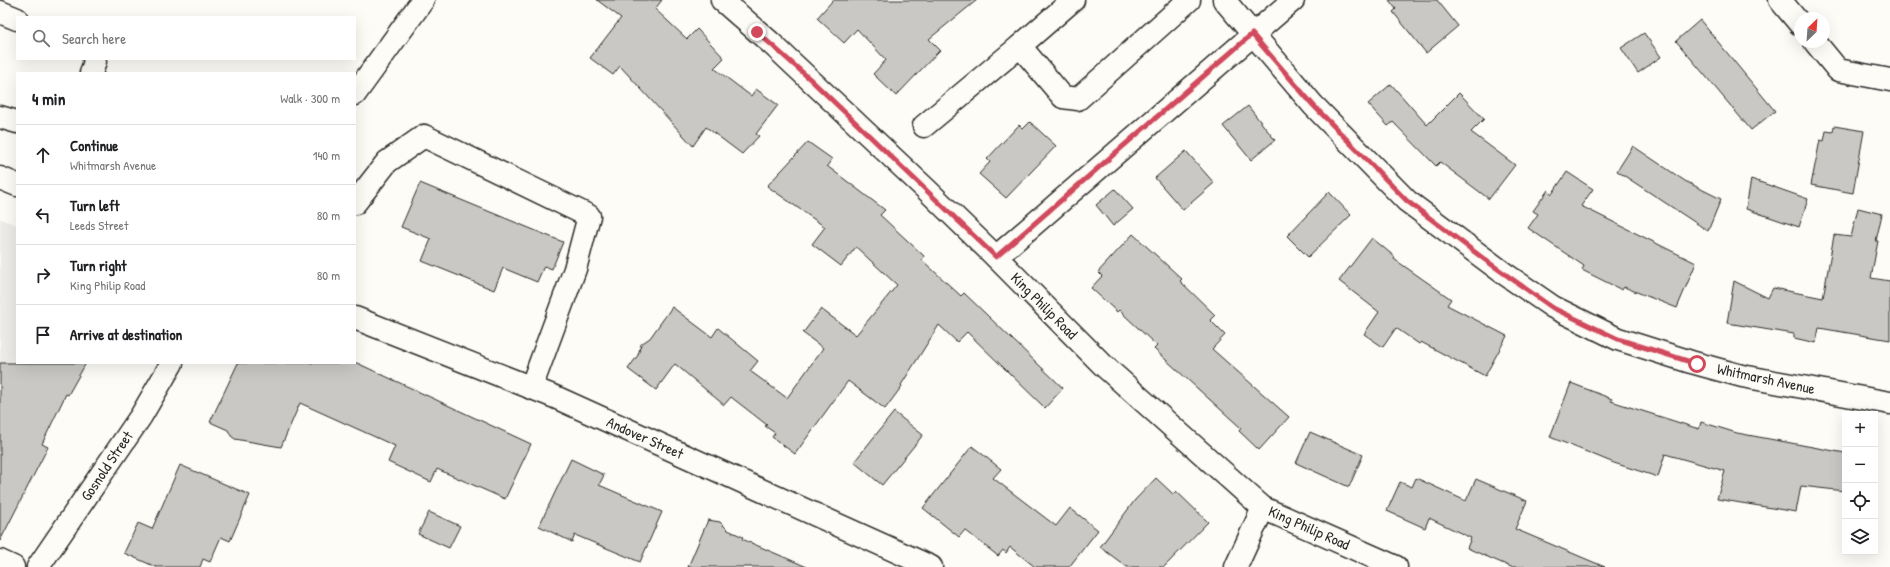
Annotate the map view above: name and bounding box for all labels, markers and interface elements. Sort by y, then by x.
north arrow [1794,12,1830,48]
search box [16,16,356,60]
route end [748,23,766,41]
icon: search [30,27,52,49]
text: Search here [62,28,126,49]
text: 4 min [32,87,65,110]
text: Walk · 300 m [280,89,340,107]
text: Continue [70,135,118,156]
icon: ahead [32,144,54,166]
text: 140 m [313,146,340,164]
text: Whitmarsh Avenue [70,156,156,174]
text: Turn left [70,195,120,216]
icon: left [32,204,54,226]
text: 80 m [317,206,340,224]
text: Leeds Street [70,216,129,234]
text: Turn right [70,255,126,276]
icon: right [32,264,54,286]
text: 80 m [317,266,340,284]
street label: King Philip Road [1006,268,1083,344]
text: King Philip Road [70,276,145,294]
icon: arrive [32,324,54,346]
text: Arrive at destination [70,324,182,345]
route start [1688,355,1706,373]
street label: Whitmarsh Avenue [1715,358,1817,399]
street label: Andover Street [603,411,688,464]
map controls [1842,411,1878,555]
button: + [1842,411,1878,447]
street label: Gosnold Street [75,426,138,505]
button: − [1842,447,1878,483]
button: locate [1842,483,1878,519]
street label: King Philip Road [1265,500,1353,555]
button: layers [1842,519,1878,555]

